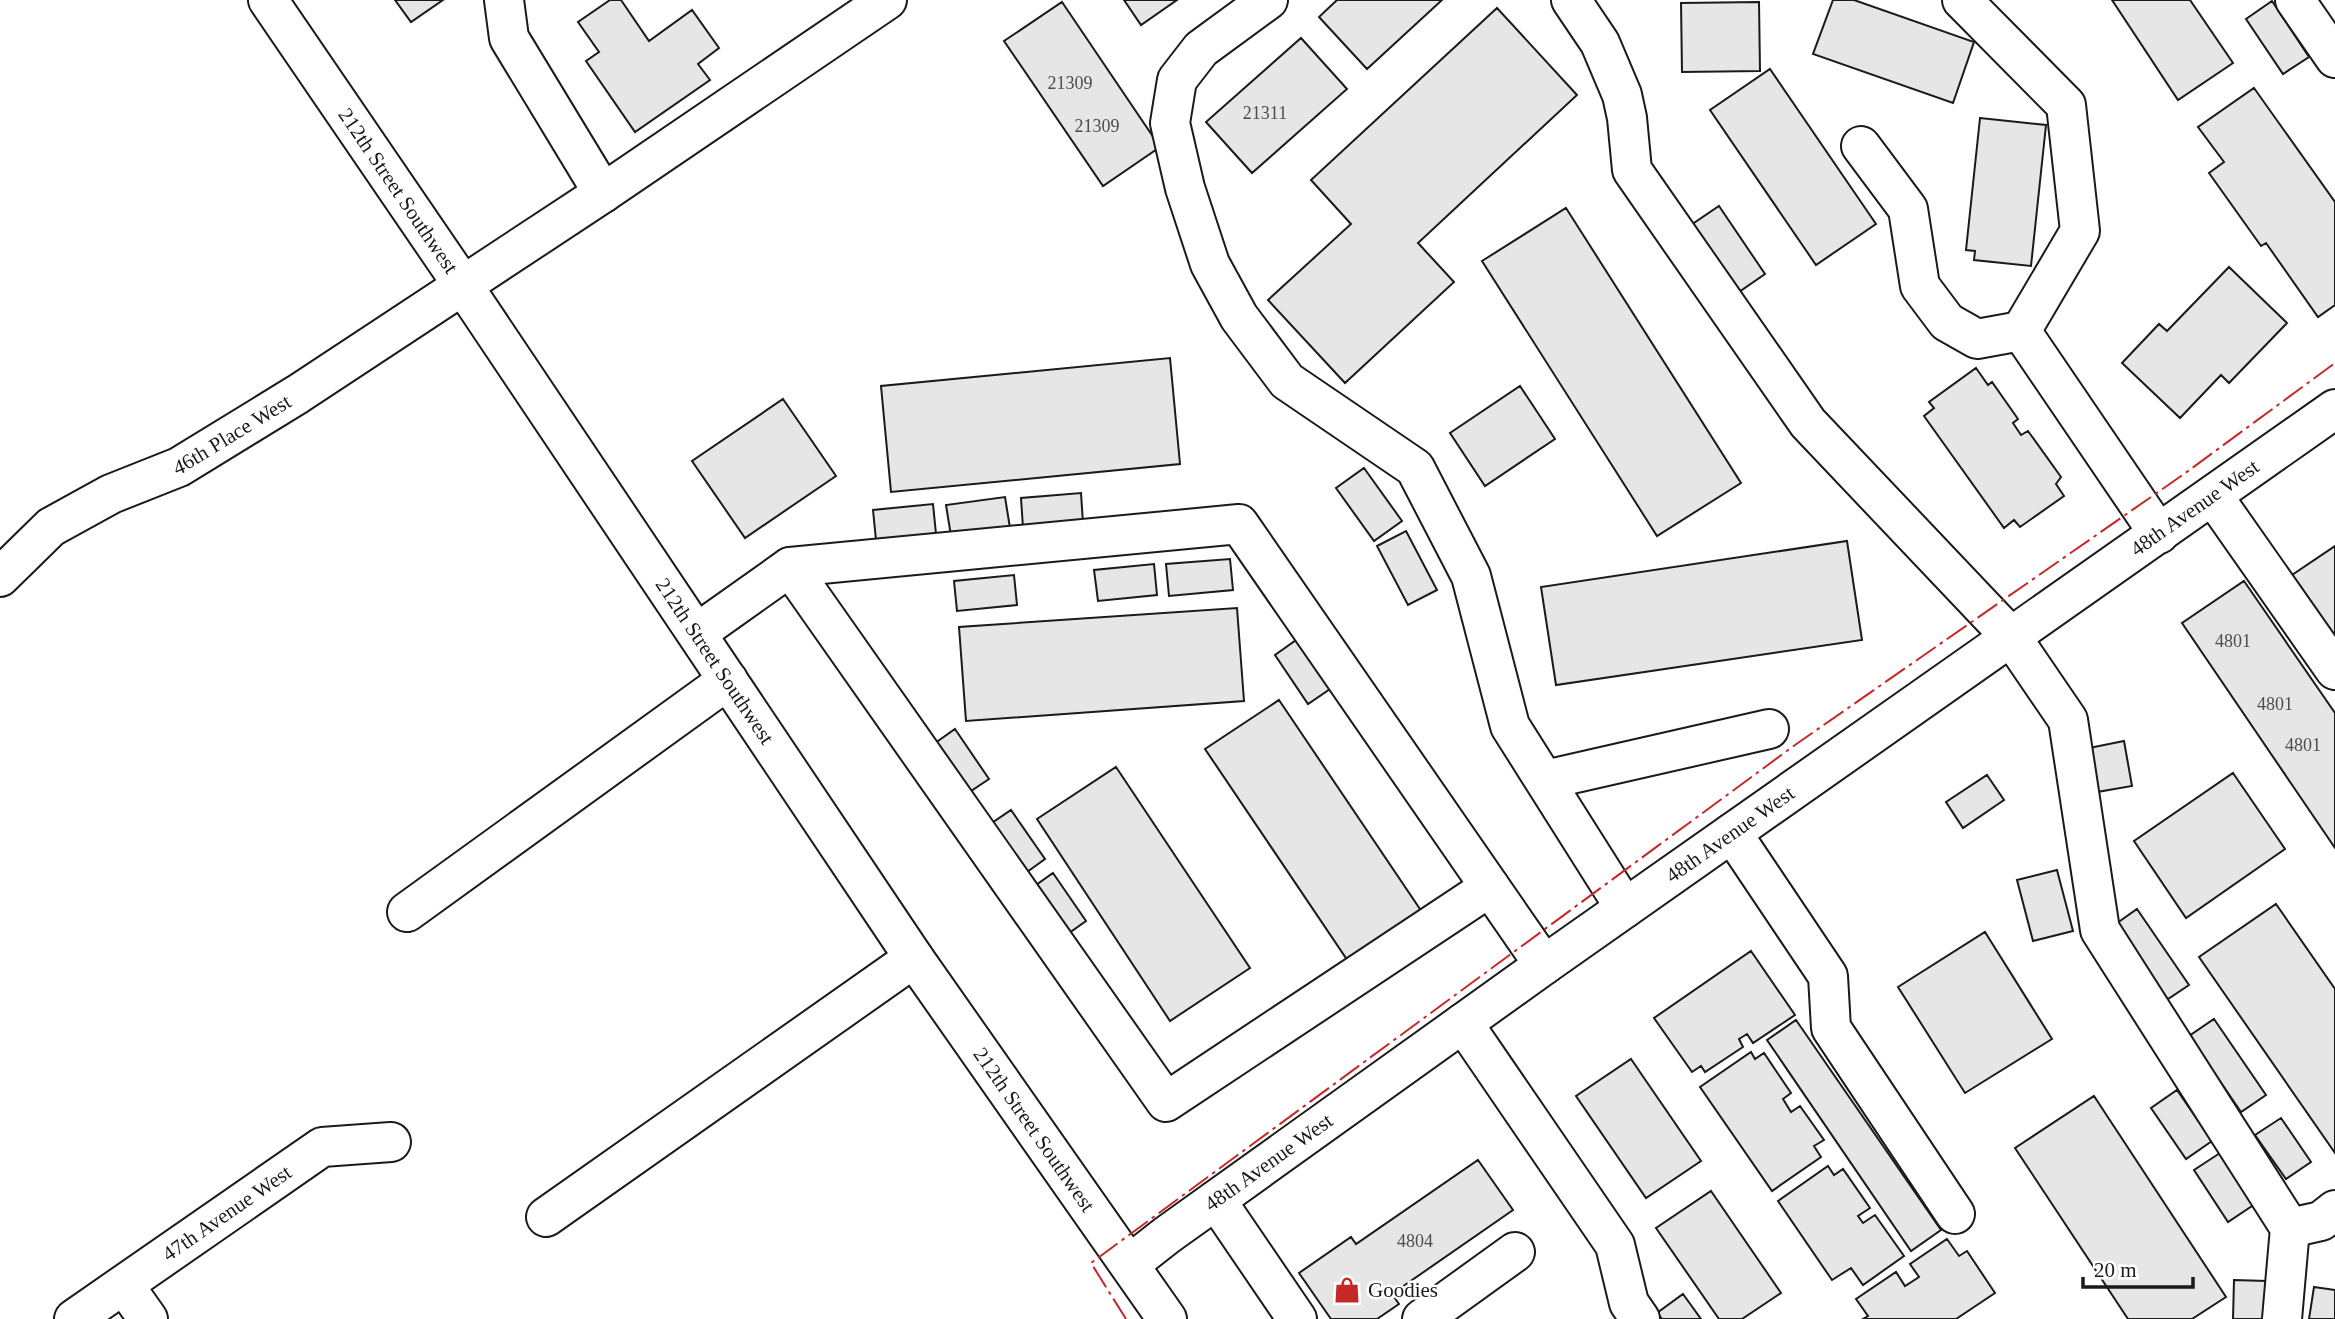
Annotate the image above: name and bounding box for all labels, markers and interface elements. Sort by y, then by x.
house number: 21309 [1048,73,1093,93]
street label: 212th Street Southwest [333,103,463,278]
house number: 21311 [1243,103,1287,123]
house number: 21309 [1075,116,1120,136]
street label: 46th Place West [170,389,296,480]
street label: 48th Avenue West [2126,454,2264,561]
street label: 212th Street Southwest [651,573,779,749]
house number: 4801 [2215,631,2251,651]
house number: 4801 [2257,694,2293,714]
house number: 4801 [2285,735,2321,755]
street label: 48th Avenue West [1661,781,1799,888]
street label: 212th Street Southwest [968,1043,1100,1216]
street label: 48th Avenue West [1200,1108,1337,1216]
street label: 47th Avenue West [158,1160,296,1266]
house number: 4804 [1397,1231,1433,1251]
scale bar [2083,1246,2193,1290]
text: 20 m [2094,1258,2137,1282]
shop icon: Goodies [1332,1275,1362,1305]
place label: Goodies [1368,1278,1438,1302]

